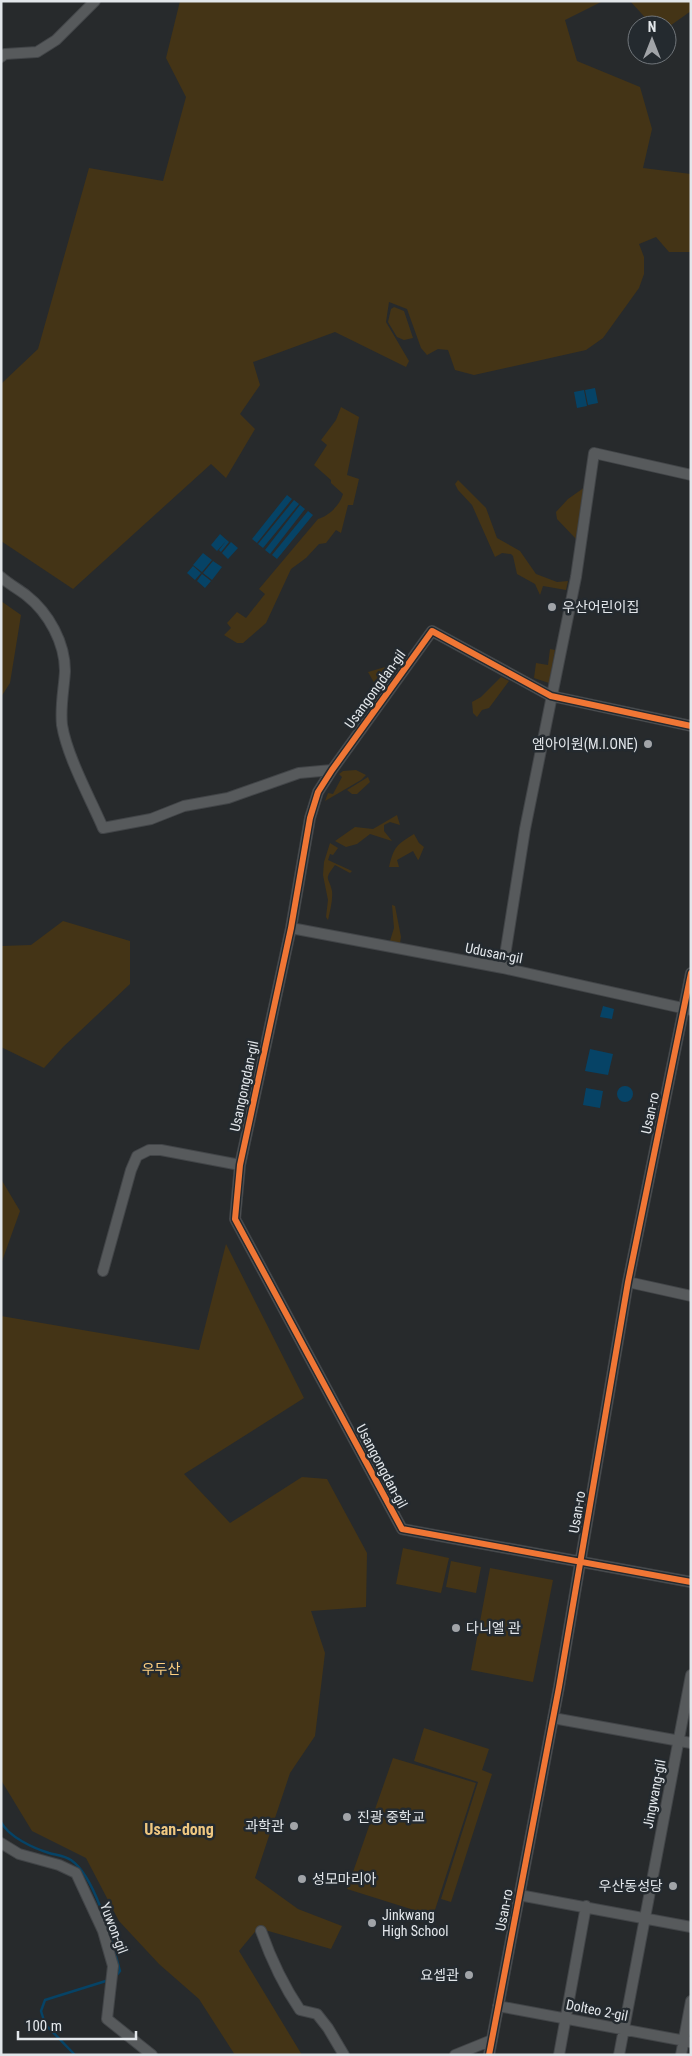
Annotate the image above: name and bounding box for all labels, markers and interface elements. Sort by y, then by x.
north arrow [627,15,677,65]
text: N [648,19,656,35]
place label: 우산어린이집 [562,599,639,615]
marker: 우산어린이집 [546,601,558,613]
street label: Usangongdan-gil [341,647,409,731]
place label: 엠아이원(M.I.ONE) [532,736,638,753]
marker: 엠아이원(M.I.ONE) [642,738,654,750]
street label: Udusan-gil [464,940,524,966]
street label: Usangongdan-gil [227,1039,261,1133]
street label: Usan-ro [638,1091,662,1135]
street label: Usangongdan-gil [353,1421,411,1511]
street label: Usan-ro [566,1490,588,1534]
place label: 다니엘 관 [466,1620,521,1636]
marker: 다니엘 관 [450,1622,462,1634]
park label: 우두산 [142,1661,180,1677]
street label: Jingwang-gil [639,1758,669,1830]
place label: 진광 중학교 [357,1809,425,1825]
marker: 진광 중학교 [341,1811,353,1823]
place label: 과학관 [245,1818,284,1834]
district label: Usan-dong [144,1820,214,1839]
marker: 과학관 [288,1820,300,1832]
place label: 성모마리아 [312,1871,377,1887]
marker: 성모마리아 [296,1873,308,1885]
place label: 우산동성당 [599,1878,663,1894]
marker: 우산동성당 [667,1880,679,1892]
street label: Usan-ro [492,1888,516,1932]
street label: Yuwon-gil [97,1900,131,1956]
place label: Jinkwang High School [382,1907,449,1939]
marker: Jinkwang High School [366,1917,378,1929]
place label: 요셉관 [420,1967,459,1983]
marker: 요셉관 [463,1969,475,1981]
street label: Dolteo 2-gil [565,1996,629,2024]
scale bar [18,2008,135,2040]
text: 100 m [25,2017,62,2035]

